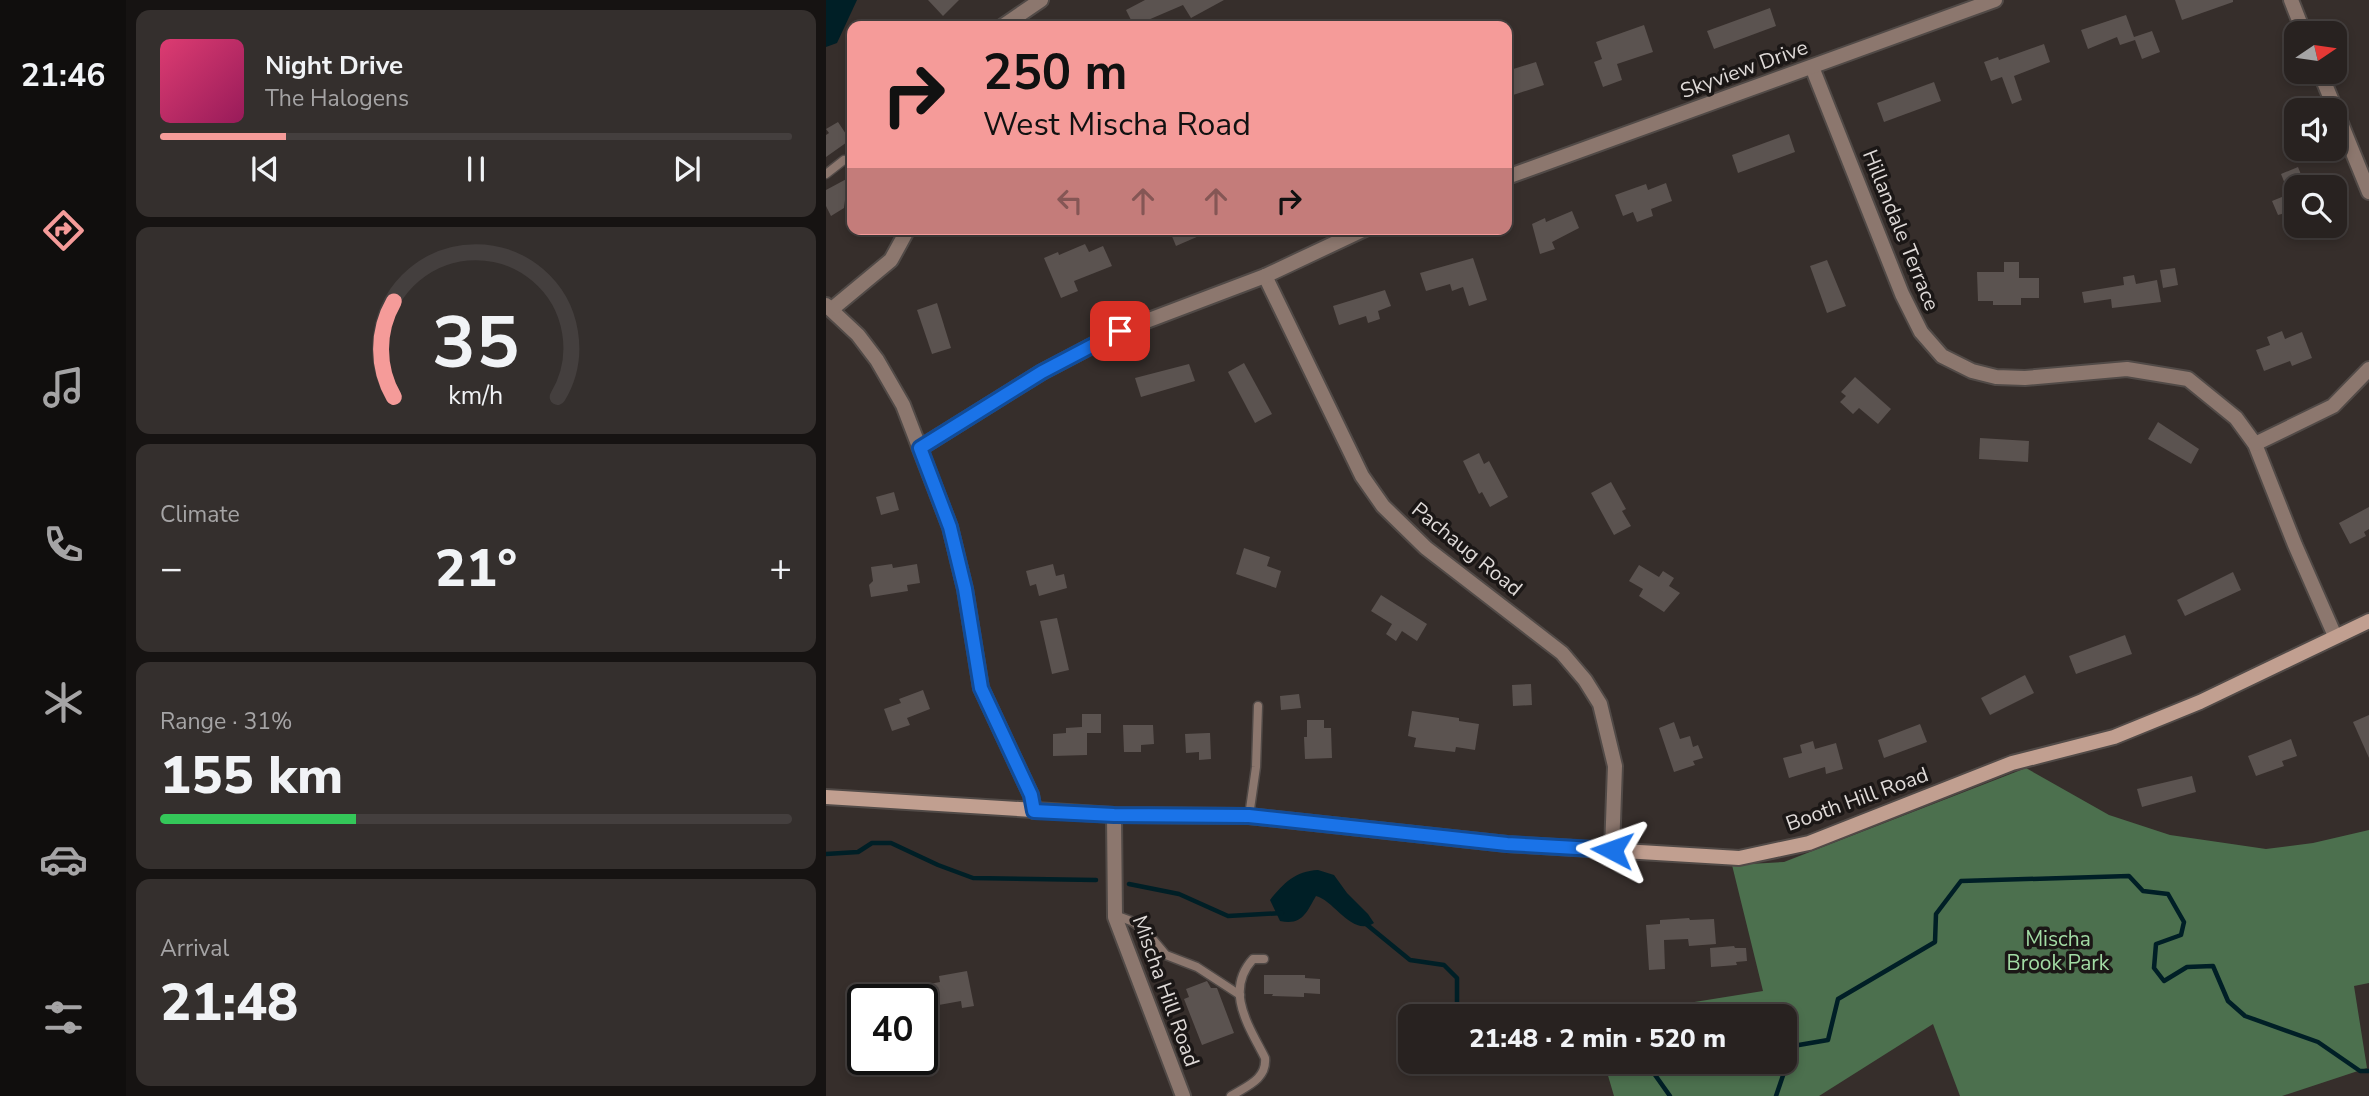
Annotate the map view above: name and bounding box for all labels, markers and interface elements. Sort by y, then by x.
north arrow [2284,21,2347,84]
map controls [2284,21,2347,238]
street label: Skyview Drive [1676,33,1812,105]
text: 250 m [983,39,1127,106]
text: Night Drive [265,48,403,83]
icon: right [868,49,959,140]
text: 21:46 [21,54,105,97]
text: The Halogens [265,83,409,114]
button: sound [2284,98,2347,161]
text: West Mischa Road [983,103,1251,146]
street label: Hillandale Terrace [1856,145,1946,315]
icon: previous [246,150,284,188]
icon: pause [457,150,495,188]
icon: next [668,150,706,188]
button: search [2284,175,2347,238]
icon: left [1051,182,1089,220]
icon: ahead [1124,182,1162,220]
icon: ahead [1197,182,1235,220]
icon: right [1270,182,1308,220]
icon: directions [39,206,88,255]
text: 35 [432,293,520,393]
pin [1090,301,1150,361]
icon: arrive [1101,312,1139,350]
icon: music [39,363,88,412]
text: km/h [448,379,504,413]
street label: Pachaug Road [1406,496,1528,602]
text: Climate [160,499,240,530]
icon: phone [39,520,88,569]
text: 21° [435,533,517,604]
text: − [160,543,183,594]
text: + [769,543,792,594]
icon: climate [39,678,88,727]
text: Range · 31% [160,706,292,737]
text: 155 km [160,740,343,811]
street label: Booth Hill Road [1782,760,1932,838]
position arrow [1575,813,1649,887]
icon: car [39,835,88,884]
street label: Mischa Hill Road [1126,912,1206,1070]
park label: Mischa Brook Park [2007,925,2110,977]
text: Arrival [160,933,229,964]
text: 21:48 [160,967,298,1038]
speed limit sign: 40 [847,984,938,1075]
icon: filters [39,993,88,1042]
text: 21:48 · 2 min · 520 m [1469,1021,1726,1056]

